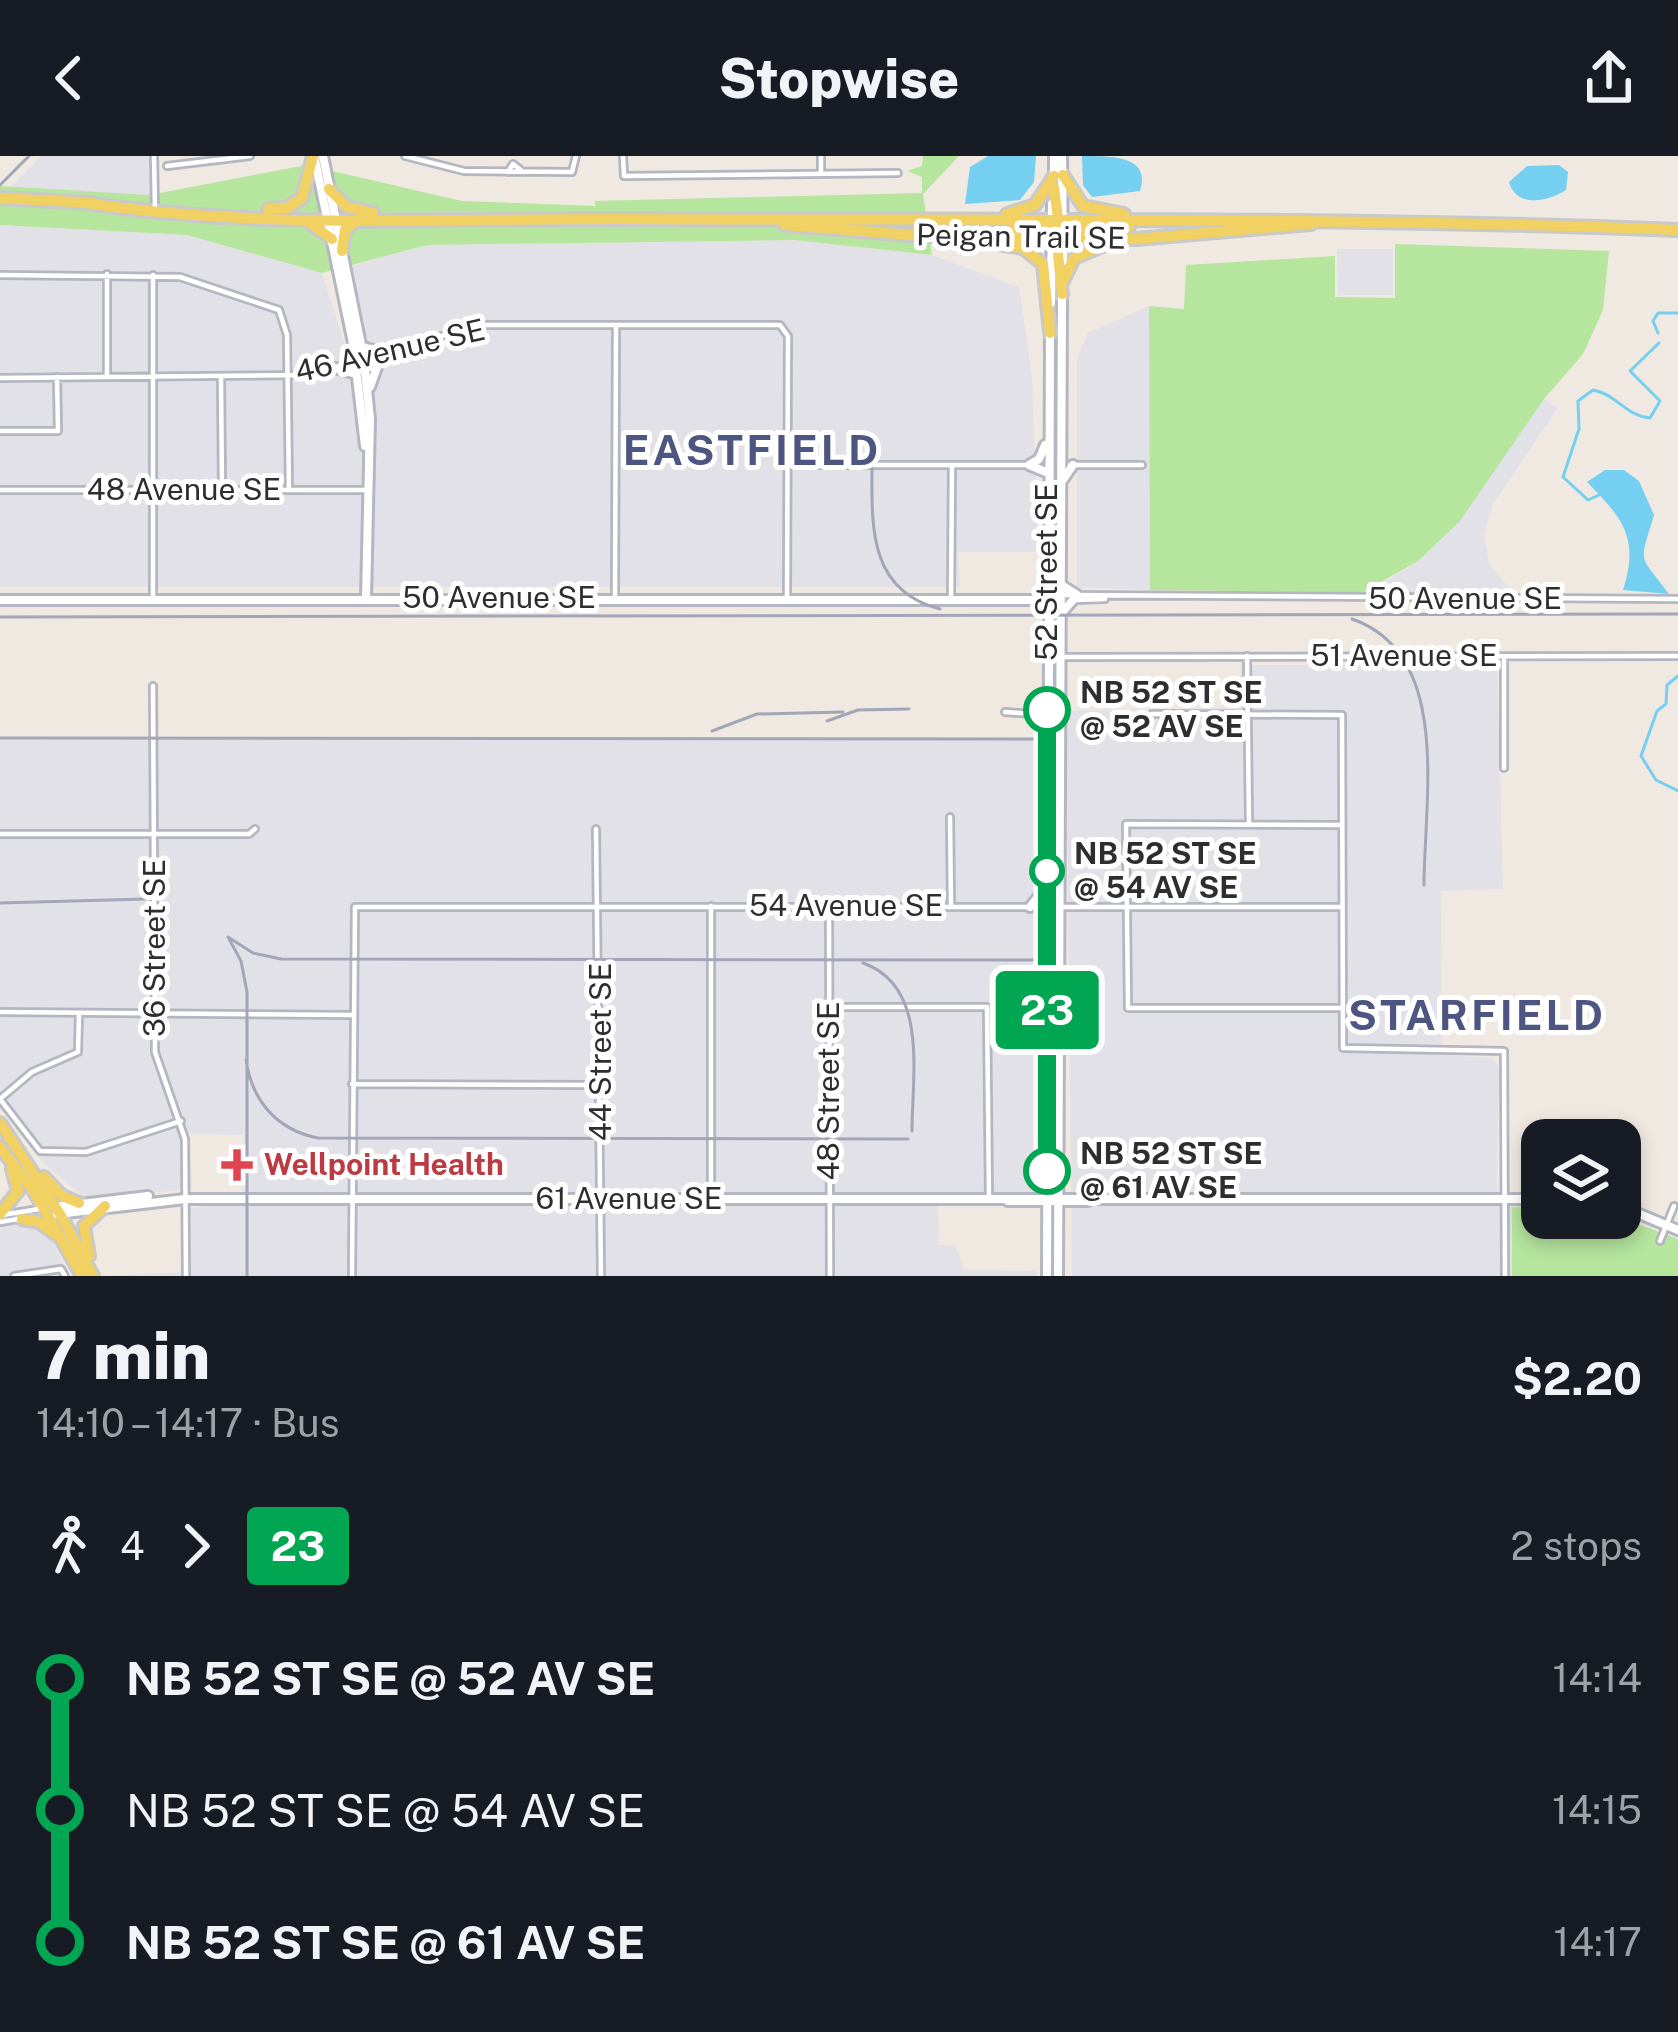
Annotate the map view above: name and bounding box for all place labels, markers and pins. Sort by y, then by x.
place label: NB 52 ST SE @ 52 AV SE [1080,674,1263,744]
marker: NB 52 ST SE @ 52 AV SE [1025,688,1069,732]
place label: NB 52 ST SE @ 54 AV SE [1074,835,1257,905]
marker: NB 52 ST SE @ 54 AV SE [1031,855,1063,887]
place label: NB 52 ST SE @ 61 AV SE [1080,1135,1263,1205]
place label: Wellpoint Health [264,1146,504,1182]
marker: Wellpoint Health [221,1149,253,1181]
marker: NB 52 ST SE @ 61 AV SE [1025,1149,1069,1193]

